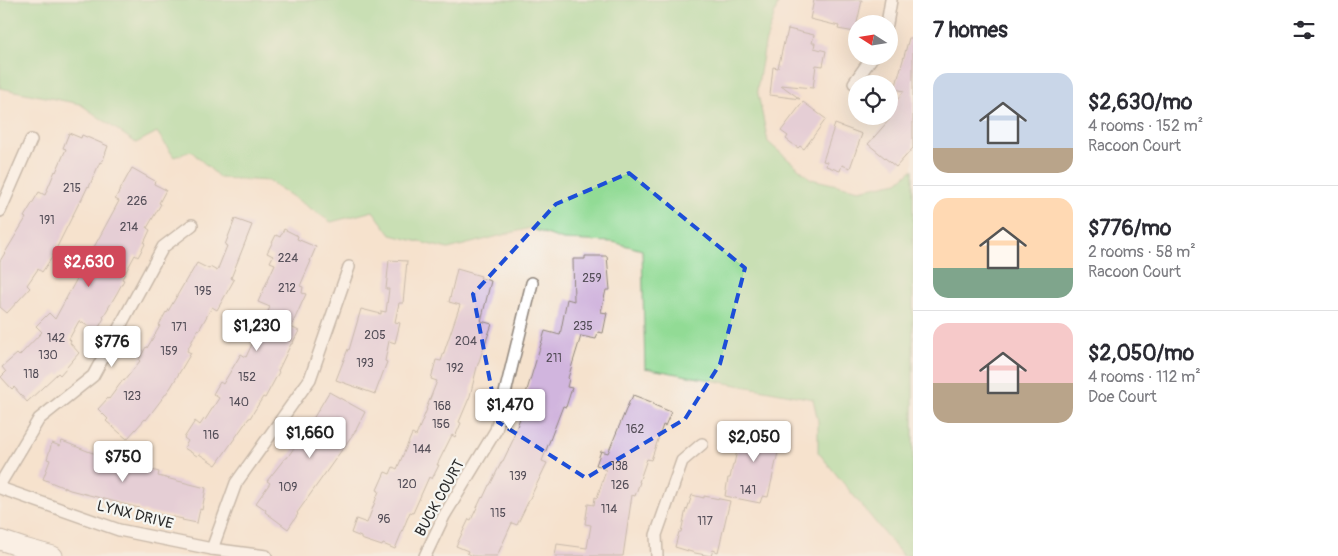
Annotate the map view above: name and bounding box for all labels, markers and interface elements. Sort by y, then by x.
north arrow [848,15,898,65]
map controls [848,15,898,125]
icon: filters [1290,16,1318,44]
text: 7 homes [933,17,1008,44]
button: locate [848,75,898,125]
text: $2,630/mo [1088,89,1192,116]
icon: home [973,93,1033,153]
text: 4 rooms · 152 m² [1088,116,1203,136]
text: Racoon Court [1088,136,1181,156]
house number: 215 [63,181,81,196]
house number: 226 [127,194,147,209]
house number: 191 [39,213,55,228]
text: $776/mo [1088,215,1171,242]
icon: home [973,218,1033,278]
house number: 214 [120,220,138,235]
text: 2 rooms · 58 m² [1088,242,1196,262]
pin: $2,630 [48,246,130,288]
house number: 224 [278,251,298,266]
text: $2,630 [64,252,114,272]
text: Racoon Court [1088,262,1181,282]
house number: 259 [582,271,602,286]
house number: 212 [278,281,296,296]
house number: 195 [194,284,212,299]
pin: $1,230 [216,310,298,352]
text: $1,230 [233,316,281,336]
house number: 235 [573,319,593,334]
house number: 171 [171,320,187,335]
pin: $776 [82,326,142,368]
house number: 205 [364,328,386,343]
house number: 142 [47,331,65,346]
text: $776 [95,332,129,352]
house number: 204 [455,334,477,349]
text: $2,050/mo [1088,340,1194,367]
icon: home [973,343,1033,403]
house number: 159 [160,344,178,359]
house number: 130 [38,348,58,363]
house number: 211 [546,351,562,366]
house number: 193 [356,356,374,371]
house number: 192 [446,361,464,376]
house number: 118 [23,367,39,382]
text: 4 rooms · 112 m² [1088,367,1201,387]
house number: 152 [238,370,256,385]
text: Doe Court [1088,387,1157,407]
pin: $1,470 [469,388,551,431]
house number: 123 [123,389,141,404]
house number: 140 [229,395,249,410]
text: $1,470 [486,395,534,415]
house number: 168 [433,399,451,414]
pin: $1,660 [269,416,351,459]
house number: 156 [432,417,450,432]
pin: $2,050 [713,420,795,463]
house number: 162 [626,422,644,437]
text: $1,660 [286,423,334,443]
text: $2,050 [728,427,780,447]
house number: 116 [203,428,219,443]
pin: $750 [93,440,153,483]
house number: 144 [413,442,431,457]
text: $750 [105,447,141,467]
street label: BUCK COURT [411,456,469,540]
house number: 138 [610,459,628,474]
house number: 139 [509,469,527,484]
house number: 120 [397,477,417,492]
house number: 126 [611,478,629,493]
house number: 109 [278,480,298,495]
house number: 141 [740,483,756,498]
street label: LYNX DRIVE [95,496,175,534]
house number: 114 [601,502,617,517]
house number: 115 [490,506,506,521]
house number: 96 [377,512,391,527]
house number: 117 [697,514,714,529]

